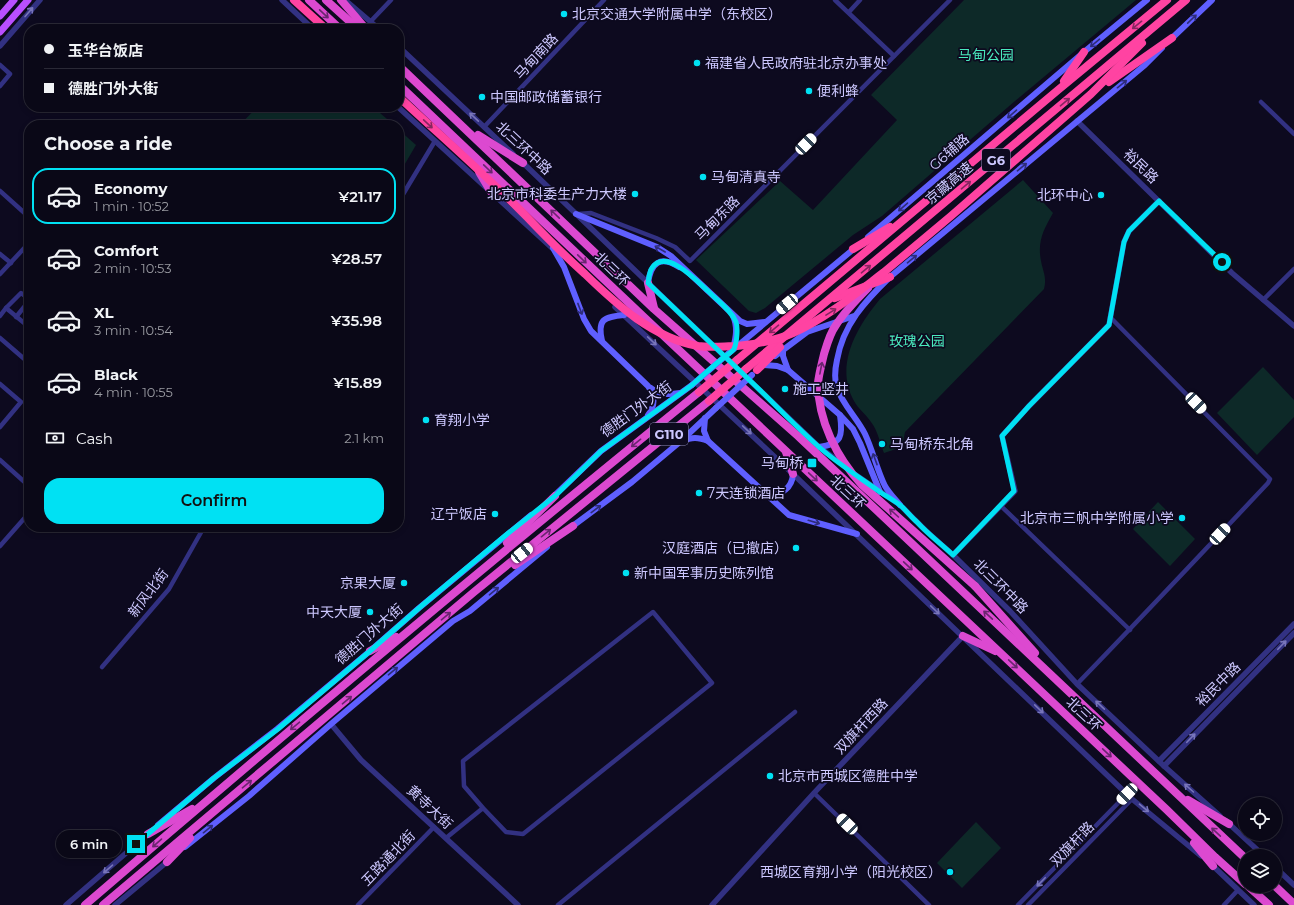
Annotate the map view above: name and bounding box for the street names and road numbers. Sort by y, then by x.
street label: 马甸南路 [510,29,562,83]
street label: 北三环中路 [492,118,556,178]
street label: G6辅路 [925,130,973,174]
street label: 裕民路 [1120,145,1162,187]
road number: G6 [982,149,1010,171]
street label: 京藏高速 [922,158,976,208]
street label: 马甸东路 [691,192,743,244]
street label: 北三环 [591,248,633,290]
street label: 德胜门外大街 [597,377,675,441]
road number: G110 [650,423,688,445]
street label: 北三环 [827,471,869,513]
street label: 北三环中路 [970,555,1032,617]
street label: 新风北街 [124,565,172,621]
street label: 德胜门外大街 [331,600,407,668]
street label: 裕民中路 [1192,658,1244,710]
street label: 北三环 [1063,693,1105,735]
street label: 双旗杆西路 [831,694,891,758]
street label: 黄寺大街 [403,781,457,833]
street label: 双旗杆路 [1046,818,1098,870]
street label: 五路通北街 [357,827,419,889]

